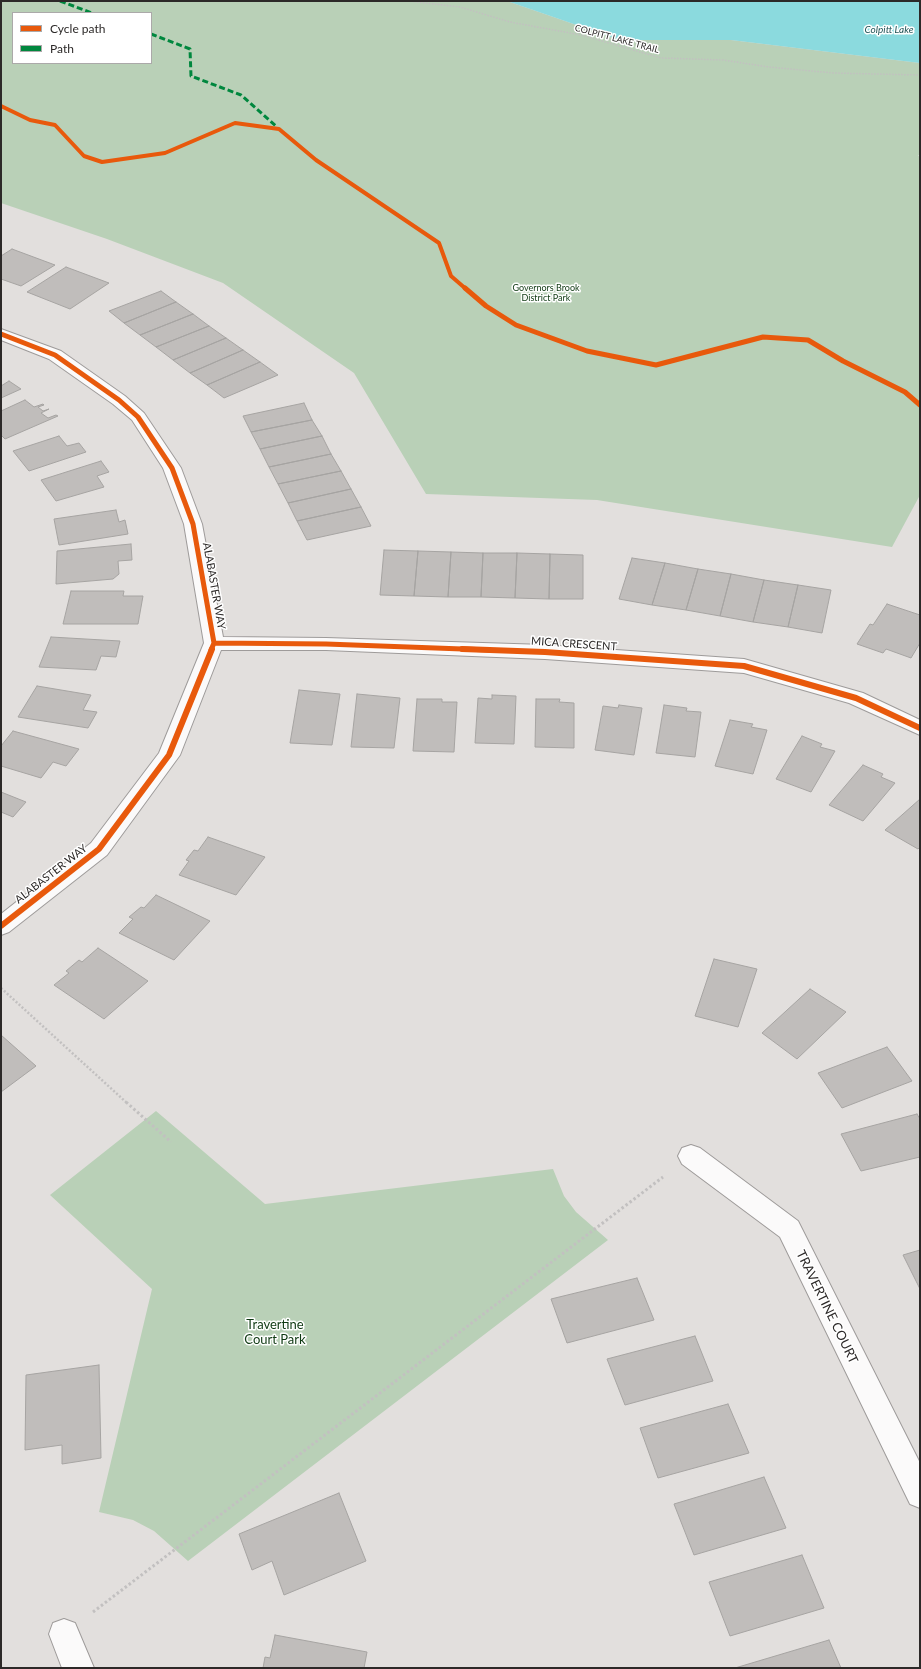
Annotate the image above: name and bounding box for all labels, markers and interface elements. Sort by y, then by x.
legend [12,12,152,64]
text: Cycle path [50,21,105,36]
street label: COLPITT LAKE TRAIL [574,23,660,55]
water label: Colpitt Lake [865,24,913,36]
text: Path [50,41,74,56]
park label: Governors Brook District Park [512,283,580,304]
street label: ALABASTER WAY [200,542,228,630]
street label: MICA CRESCENT [531,634,617,654]
street label: ALABASTER WAY [12,842,90,906]
street label: TRAVERTINE COURT [793,1248,861,1366]
park label: Travertine Court Park [244,1317,306,1348]

